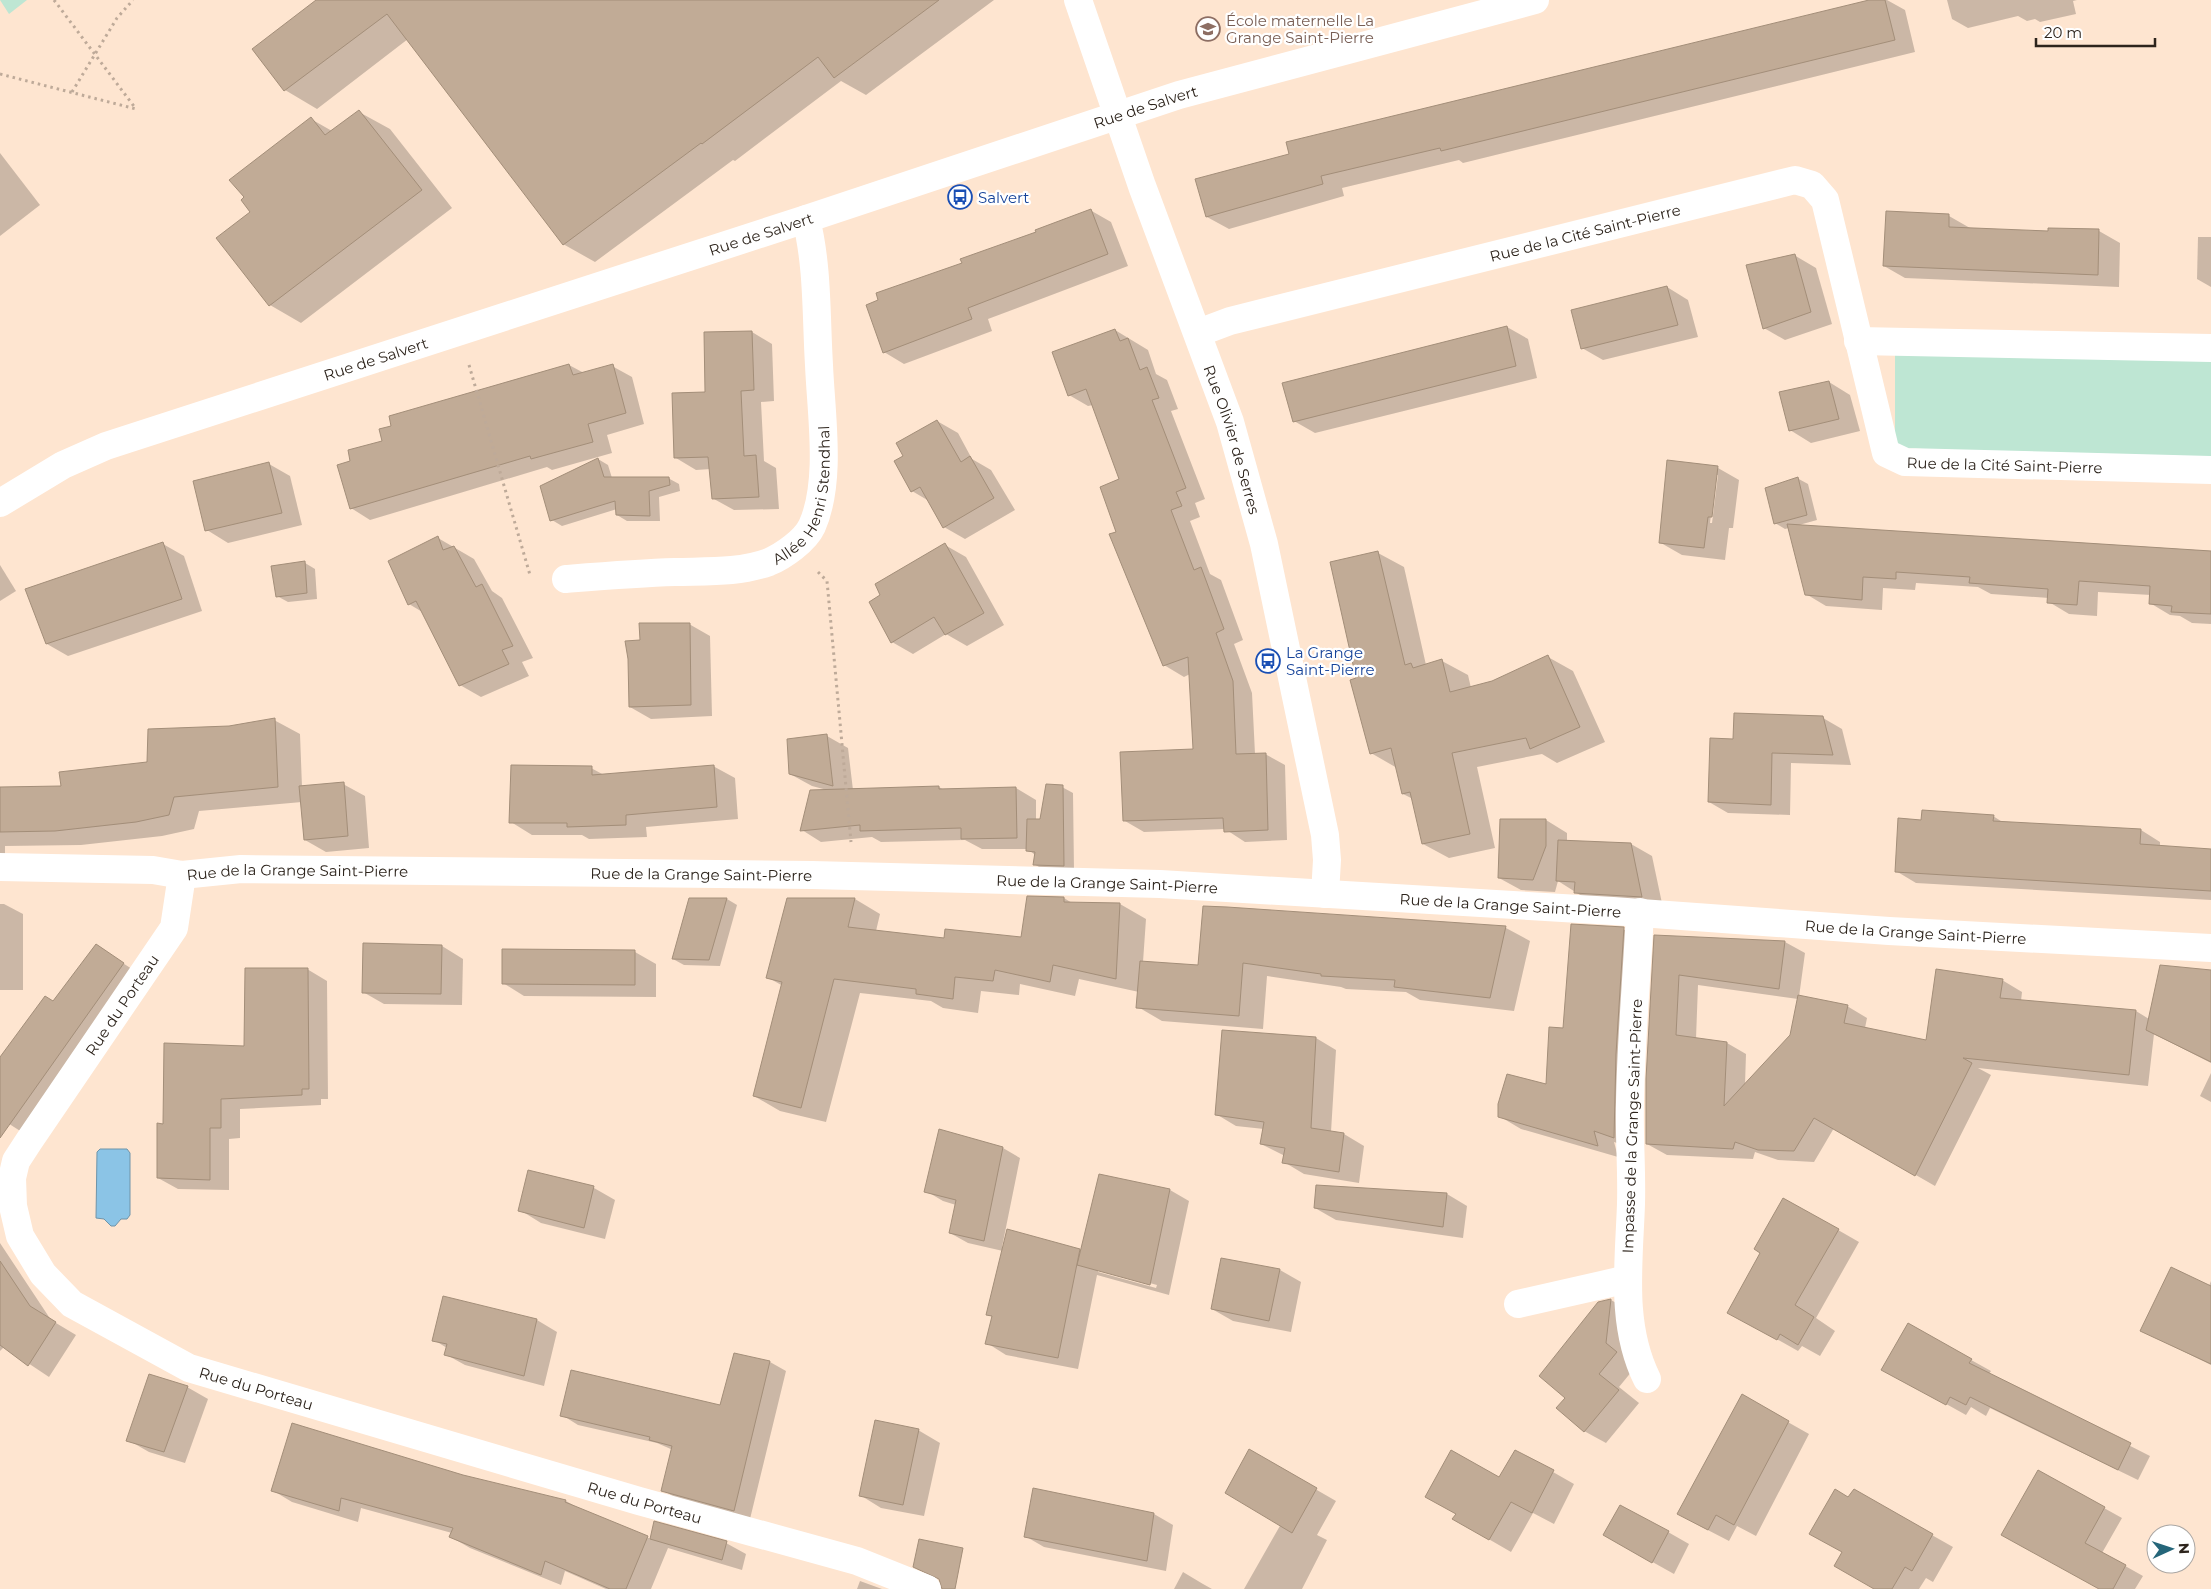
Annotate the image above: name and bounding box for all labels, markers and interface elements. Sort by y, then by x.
place label: École maternelle La Grange Saint-Pierre [1226,11,1374,47]
scale bar [2036,15,2155,47]
school or university icon: École maternelle La Grange Saint-Pierre [1195,16,1221,42]
text: 20 m [2044,23,2082,42]
street label: Rue de Salvert [1091,81,1200,132]
bus stop icon: Salvert [947,184,973,210]
place label: Salvert [978,188,1029,207]
street label: Rue de la Cité Saint-Pierre [1488,199,1682,265]
street label: Rue de Salvert [706,208,815,259]
street label: Rue de Salvert [321,333,430,384]
street label: Rue Olivier de Serres [1200,362,1265,516]
street label: Allée Henri Stendhal [769,425,833,568]
street label: Rue de la Cité Saint-Pierre [1906,453,2103,477]
place label: La Grange Saint-Pierre [1286,643,1375,679]
bus stop icon: La Grange Saint-Pierre [1255,648,1281,674]
street label: Rue de la Grange Saint-Pierre [186,859,408,884]
street label: Rue de la Grange Saint-Pierre [590,863,812,885]
street label: Rue de la Grange Saint-Pierre [996,870,1219,897]
street label: Rue de la Grange Saint-Pierre [1399,889,1622,921]
street label: Rue de la Grange Saint-Pierre [1804,915,2027,948]
street label: Rue du Porteau [81,951,163,1059]
street label: Impasse de la Grange Saint-Pierre [1618,998,1646,1254]
street label: Rue du Porteau [197,1362,315,1414]
street label: Rue du Porteau [585,1477,704,1527]
north arrow [2146,1524,2196,1574]
text: N [2175,1542,2193,1554]

